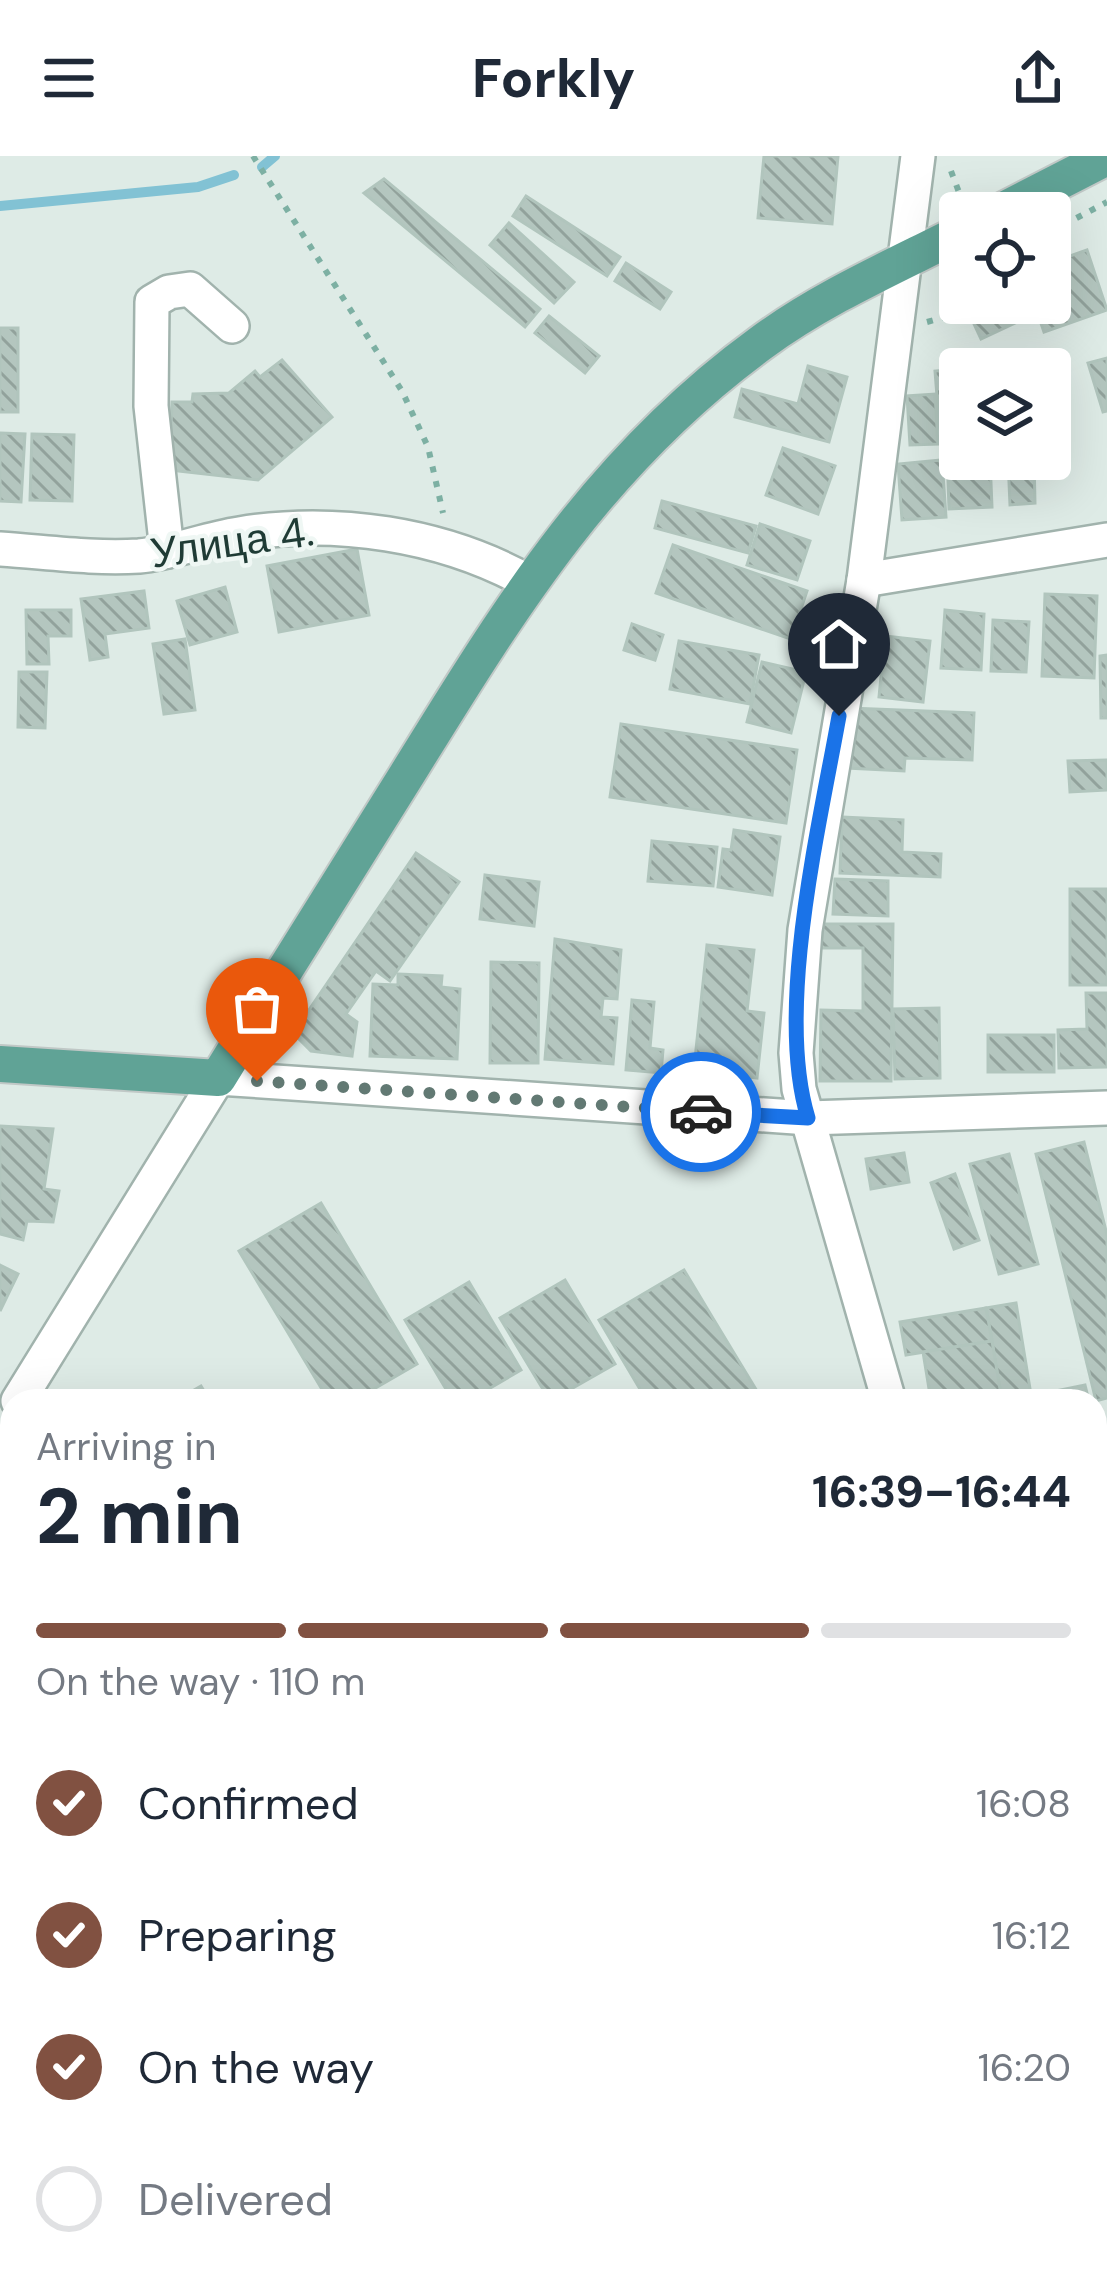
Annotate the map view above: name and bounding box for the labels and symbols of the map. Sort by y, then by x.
street label: Улица 4. [147,503,317,581]
pin [788,593,890,716]
pin [206,958,308,1081]
courier [641,1052,761,1172]

